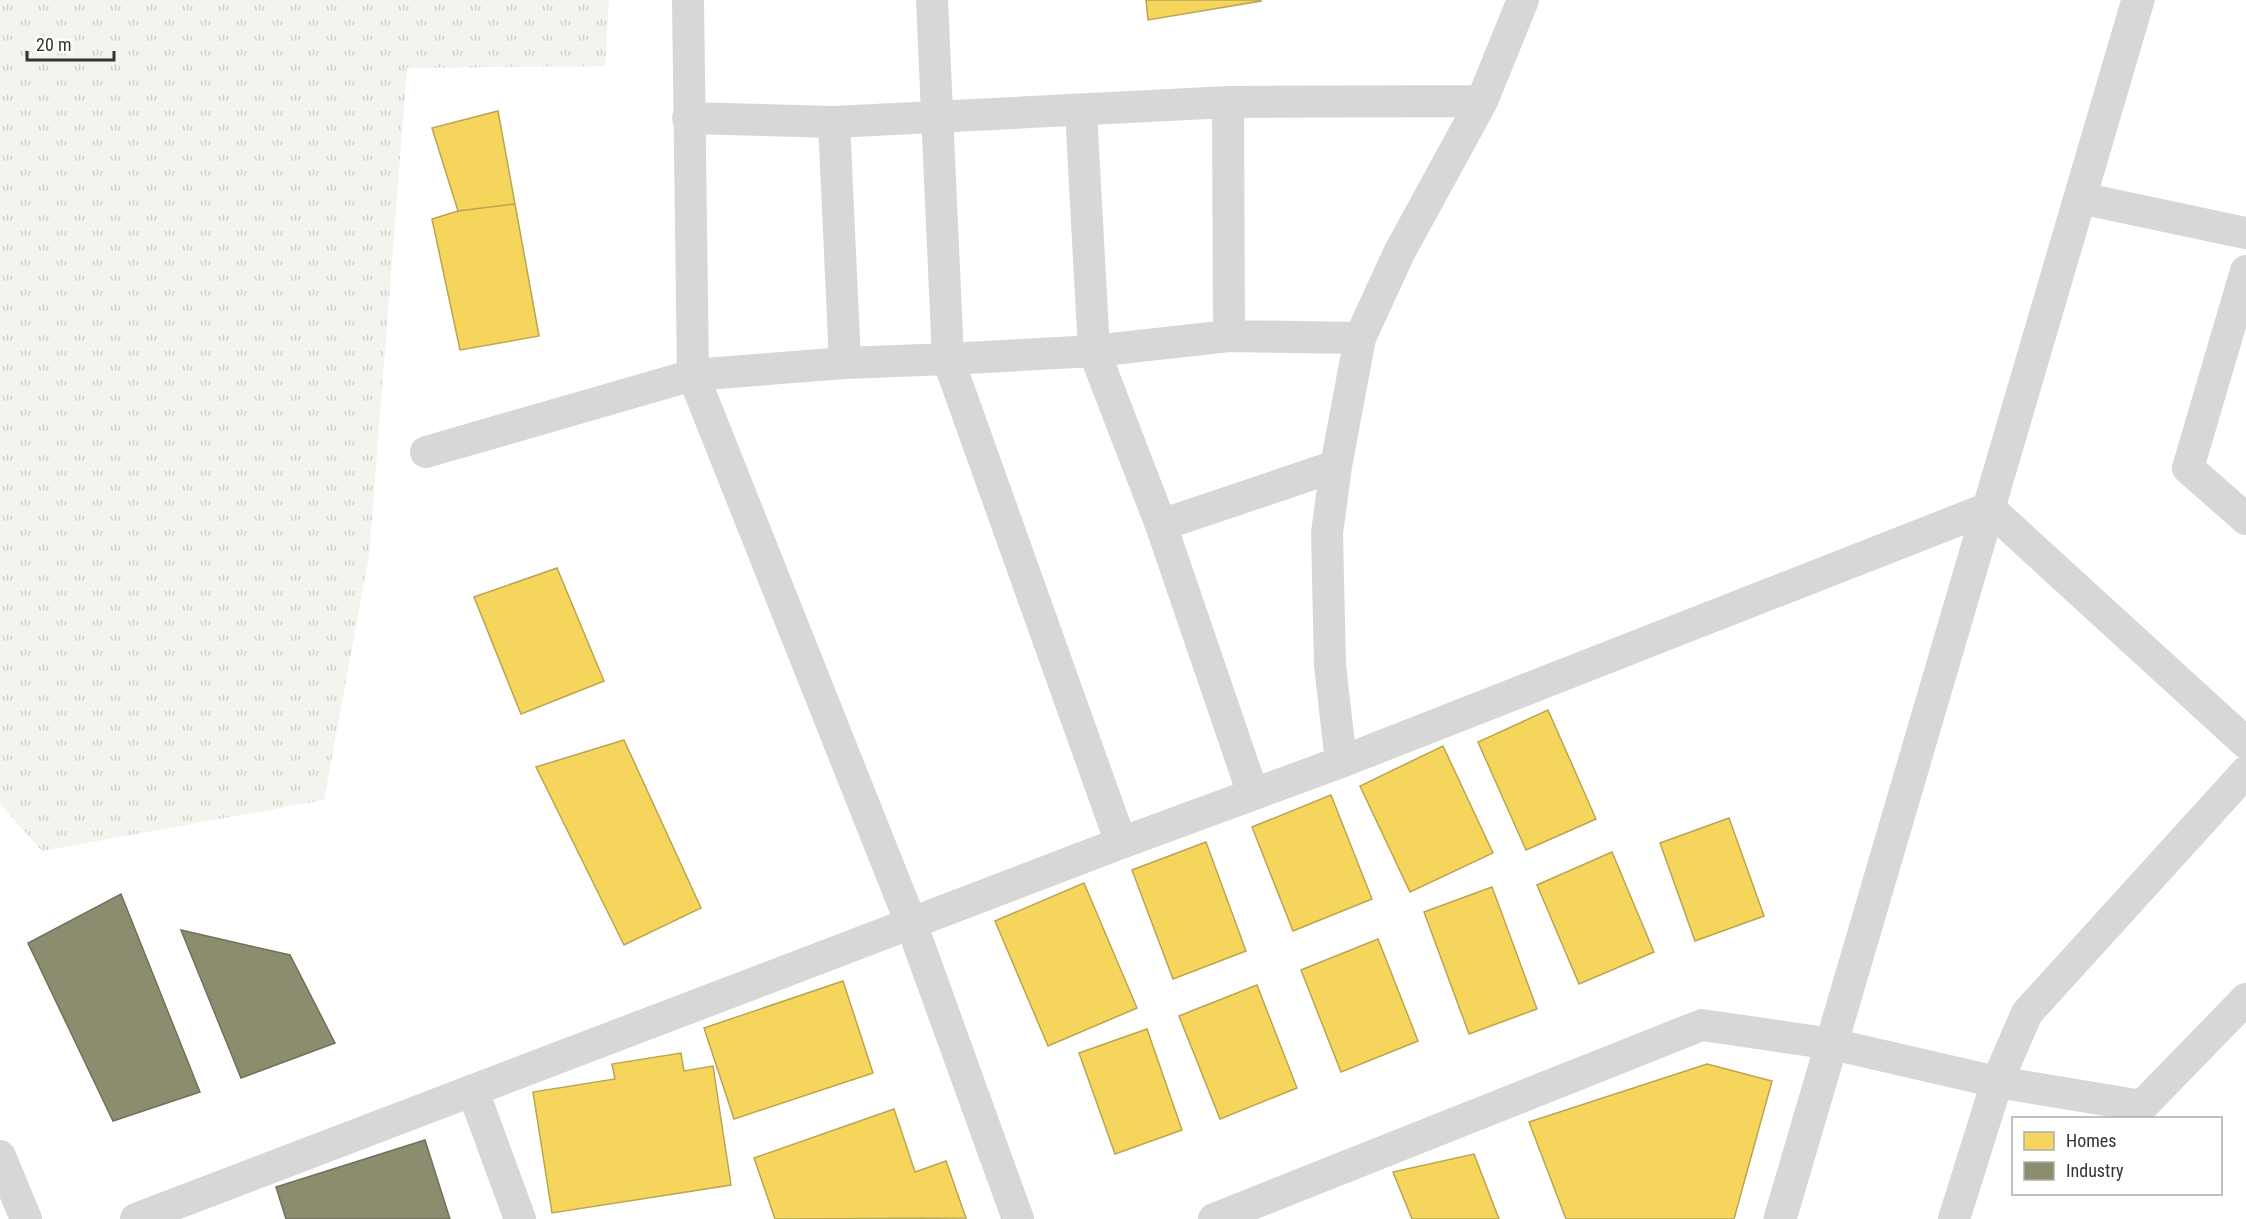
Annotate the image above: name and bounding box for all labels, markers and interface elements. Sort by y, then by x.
scale bar [27,24,114,62]
text: 20 m [36,34,71,55]
legend [2012,1117,2222,1195]
text: Homes [2066,1130,2116,1151]
text: Industry [2066,1160,2124,1181]

